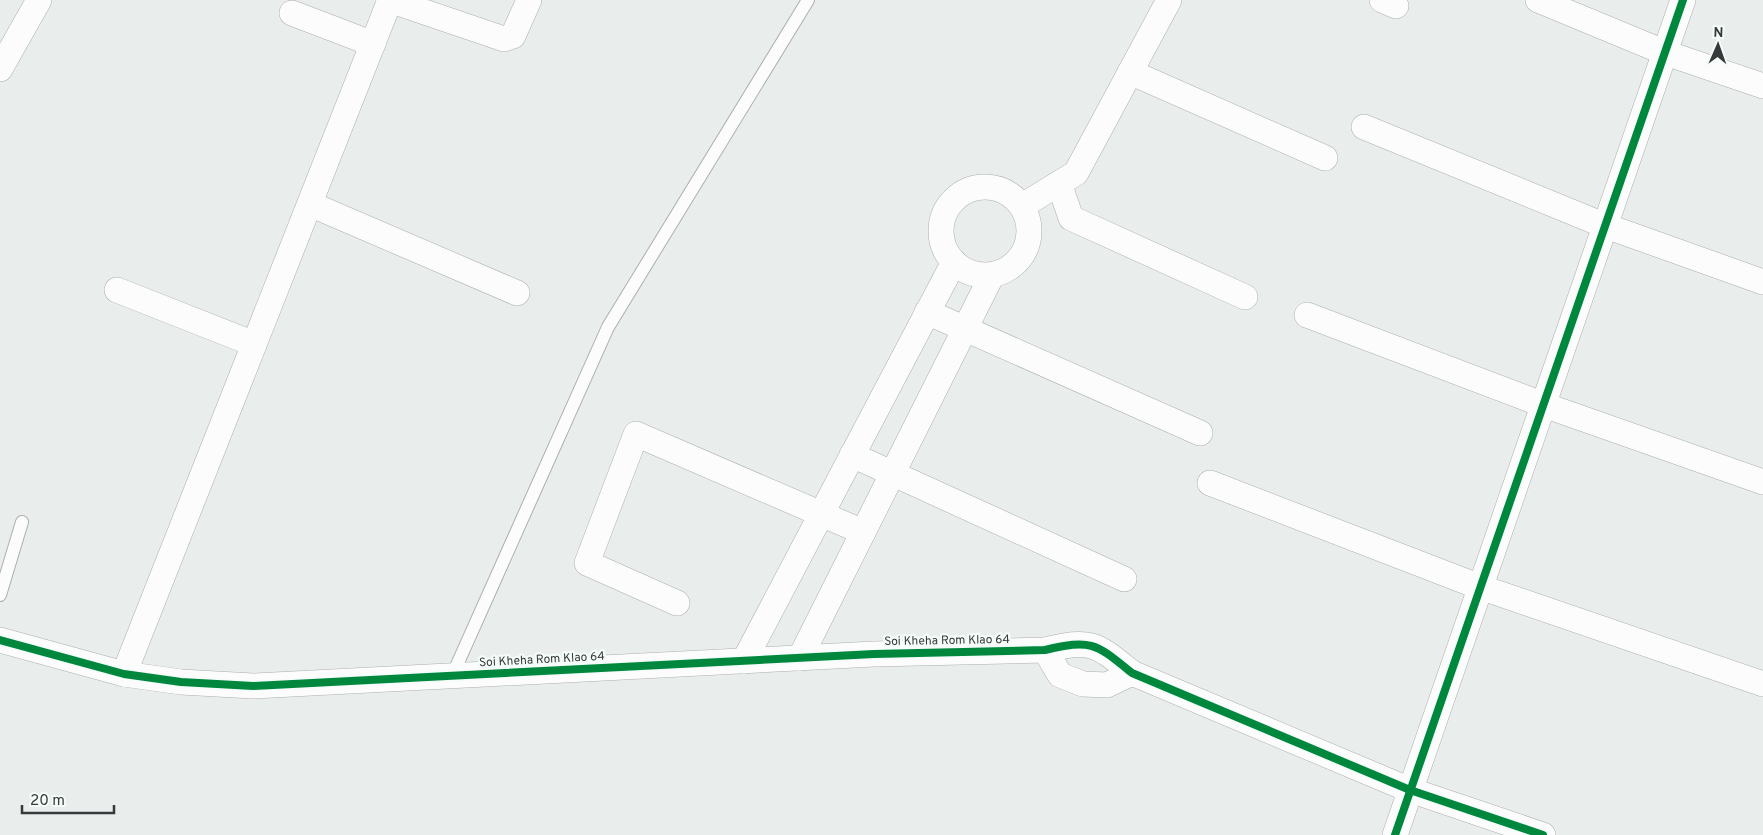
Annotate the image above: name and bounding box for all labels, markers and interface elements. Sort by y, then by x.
north arrow [1693,20,1743,70]
text: N [1713,25,1724,42]
street label: Soi Kheha Rom Klao 64 [884,632,1010,650]
street label: Soi Kheha Rom Klao 64 [479,649,605,671]
scale bar [22,782,115,814]
text: 20 m [30,792,65,811]

